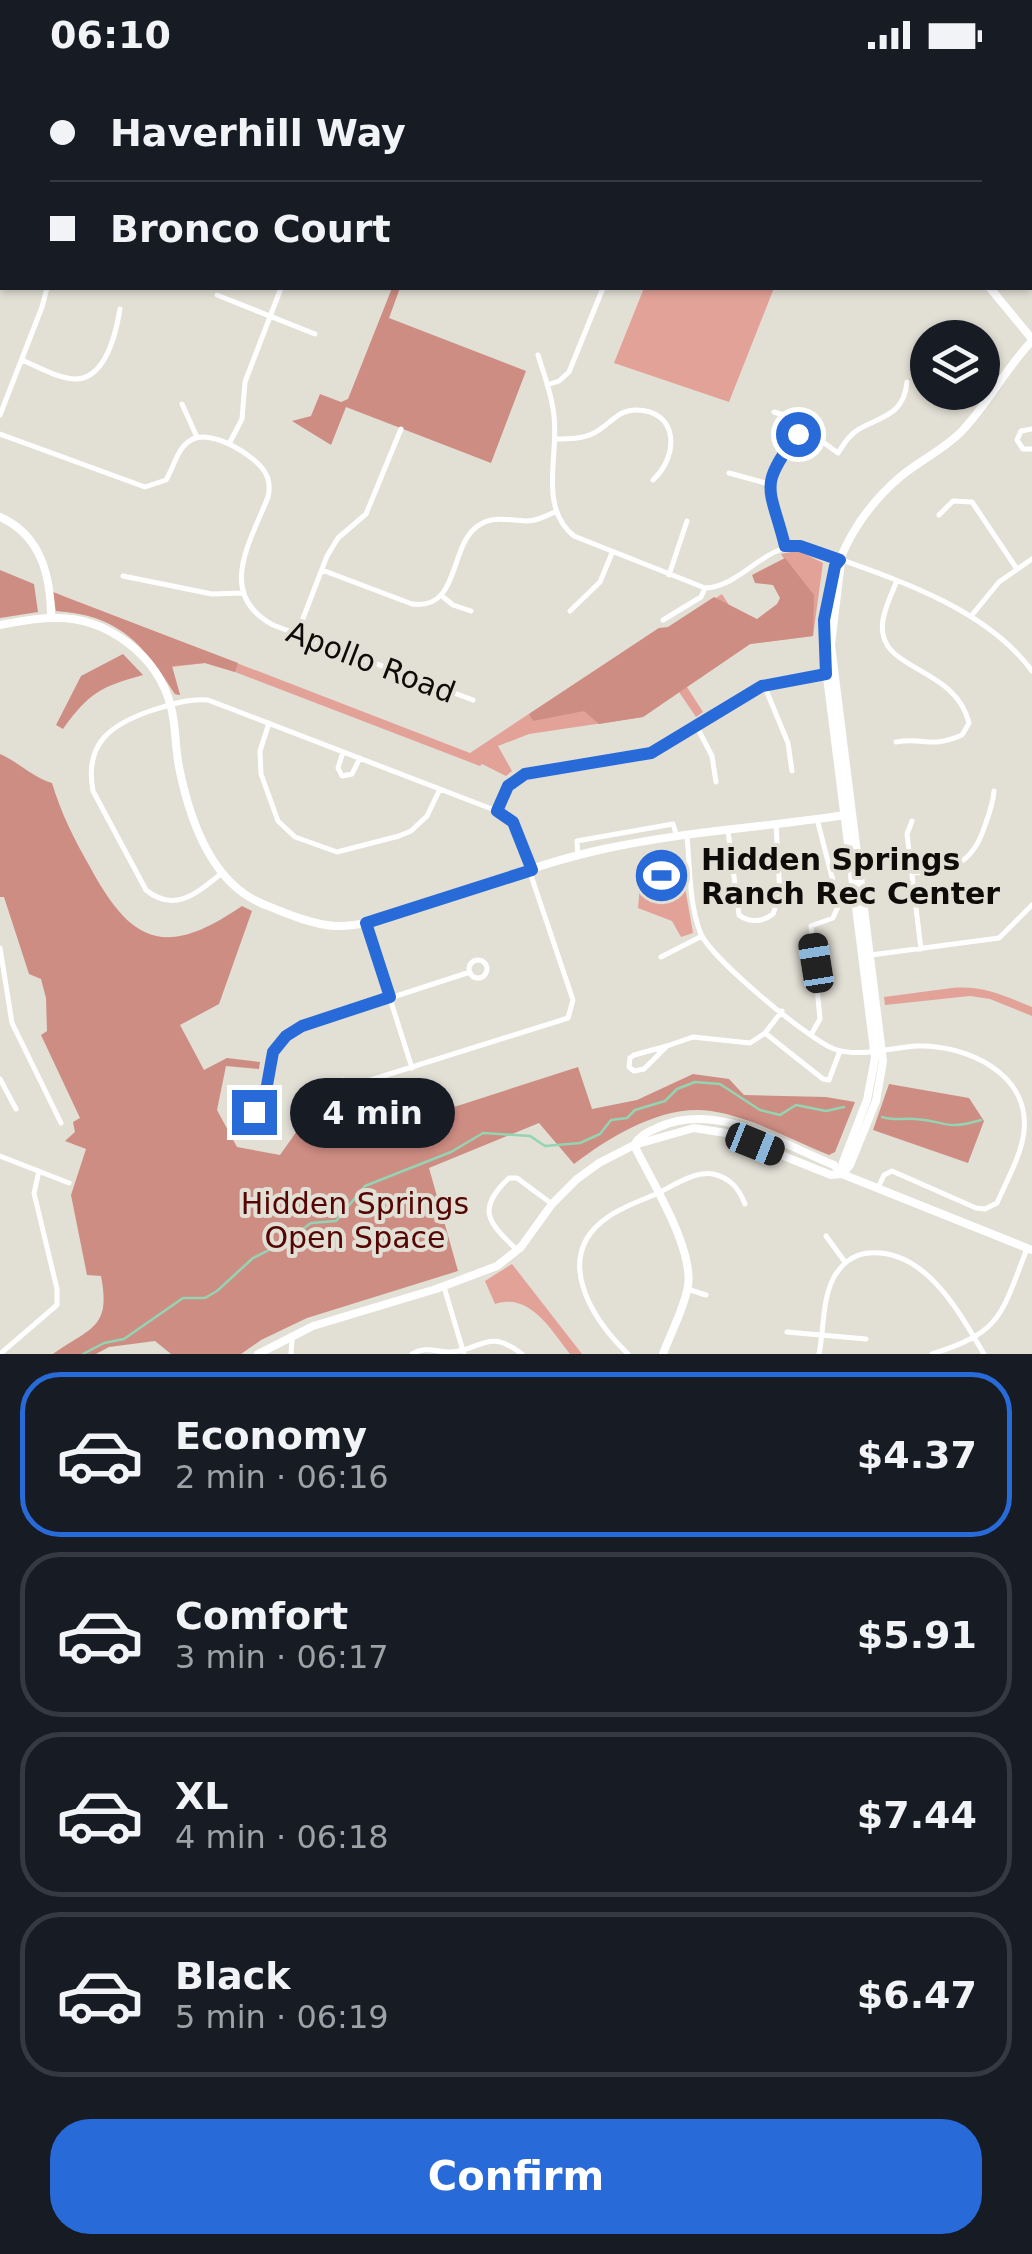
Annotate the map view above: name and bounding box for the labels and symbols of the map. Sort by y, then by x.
route start [776,412,821,457]
street label: Apollo Road [282,614,460,710]
place label: Hidden Springs Ranch Rec Center [701,842,1000,911]
sports icon: Hidden Springs Ranch Rec Center [632,846,692,906]
car [796,931,836,995]
callout: 4 min [289,1077,454,1147]
route end [232,1090,277,1135]
car [722,1119,788,1169]
park label: Hidden Springs Open Space [241,1186,469,1255]

